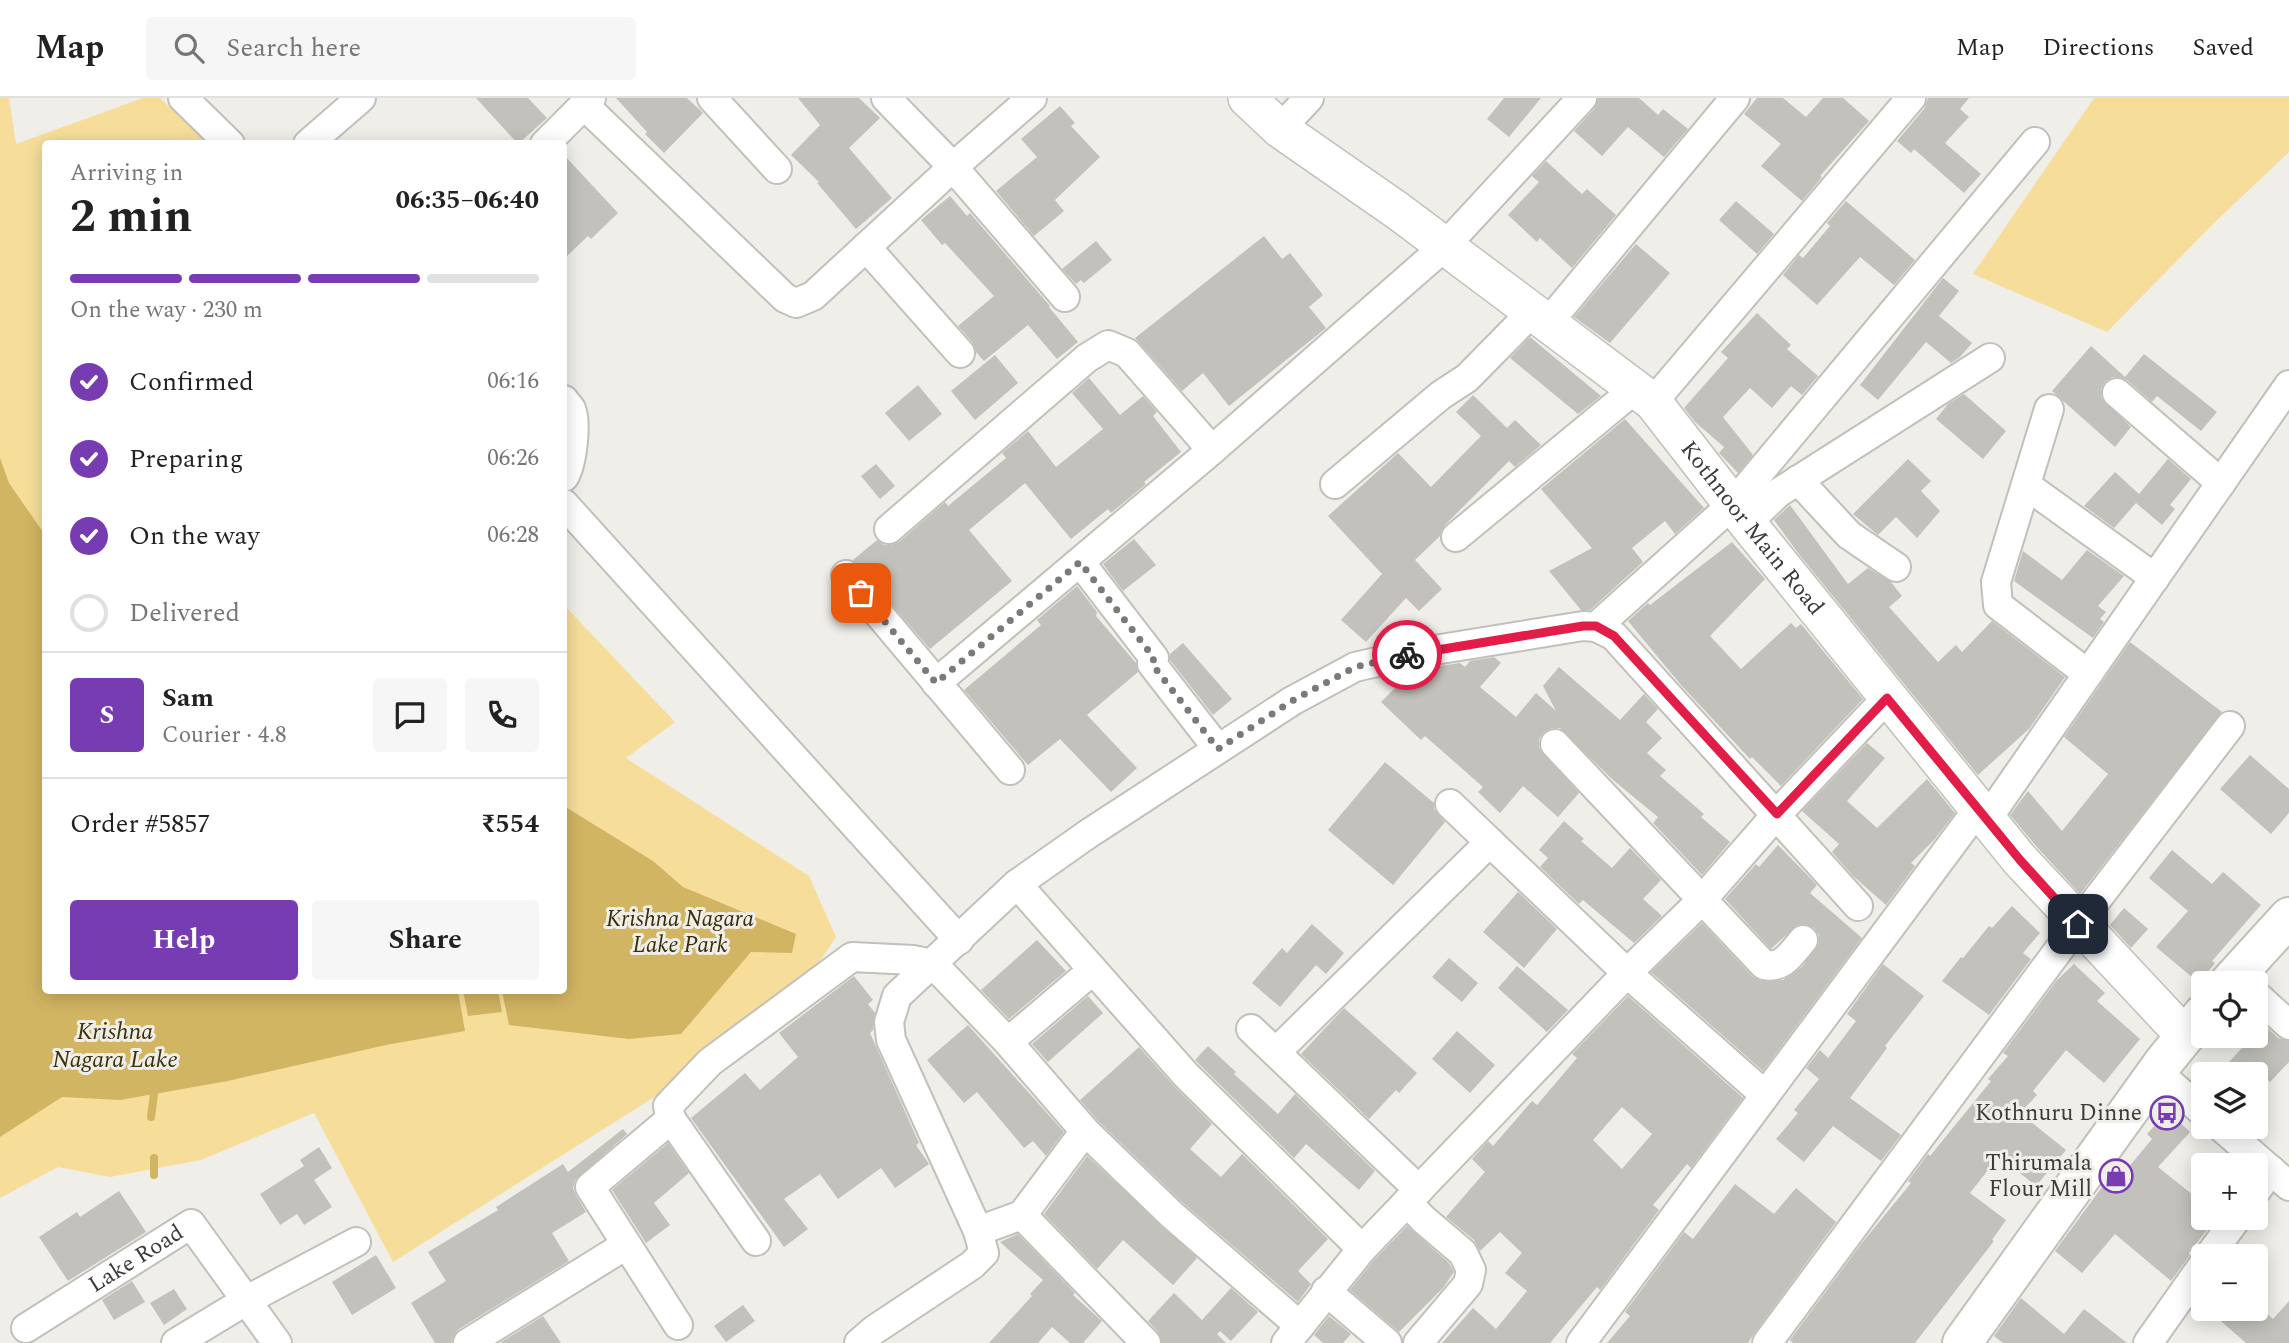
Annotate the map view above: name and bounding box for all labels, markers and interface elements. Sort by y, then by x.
search box [146,17,636,80]
text: Map [35,23,104,73]
text: Search here [226,28,361,68]
icon: search [170,29,208,67]
text: Map [1956,30,2004,66]
text: Directions [2042,30,2154,66]
text: Saved [2192,30,2254,66]
text: Arriving in [70,156,183,191]
text: 06:35–06:40 [395,180,539,220]
text: 2 min [70,182,192,252]
text: On the way · 230 m [70,293,263,328]
text: Confirmed [129,362,254,402]
icon: check [70,363,108,401]
text: 06:16 [487,364,539,399]
street label: Kothnoor Main Road [1672,433,1833,623]
text: Preparing [129,439,243,479]
icon: check [70,440,108,478]
text: 06:26 [487,441,539,476]
text: On the way [129,516,260,556]
icon: check [70,517,108,555]
text: 06:28 [487,518,539,553]
pin [831,563,891,623]
icon: bag [842,574,880,612]
text: Delivered [129,593,240,633]
courier [1372,620,1442,690]
icon: bike [1388,636,1426,674]
text: Sam [162,678,214,718]
button: chat [373,678,447,752]
button: phone [465,678,539,752]
text: S [100,695,114,735]
text: Courier · 4.8 [162,718,287,753]
text: Order #5857 [70,804,210,844]
text: ₹554 [481,804,539,844]
pin [2048,894,2108,954]
button: Help [70,900,298,980]
button: Share [312,900,539,980]
park label: Krishna Nagara Lake Park [606,902,754,963]
icon: home [2059,905,2097,943]
map controls [2191,971,2268,1321]
button: locate [2191,971,2268,1048]
water label: Krishna Nagara Lake [52,1014,178,1078]
button: layers [2191,1062,2268,1139]
bus stop icon: Kothnuru Dinne [2148,1094,2186,1132]
place label: Kothnuru Dinne [1975,1096,2142,1131]
place label: Thirumala Flour Mill [1985,1146,2092,1207]
button: + [2191,1153,2268,1230]
shop icon: Thirumala Flour Mill [2097,1157,2135,1195]
street label: Lake Road [81,1215,191,1302]
button: − [2191,1244,2268,1321]

